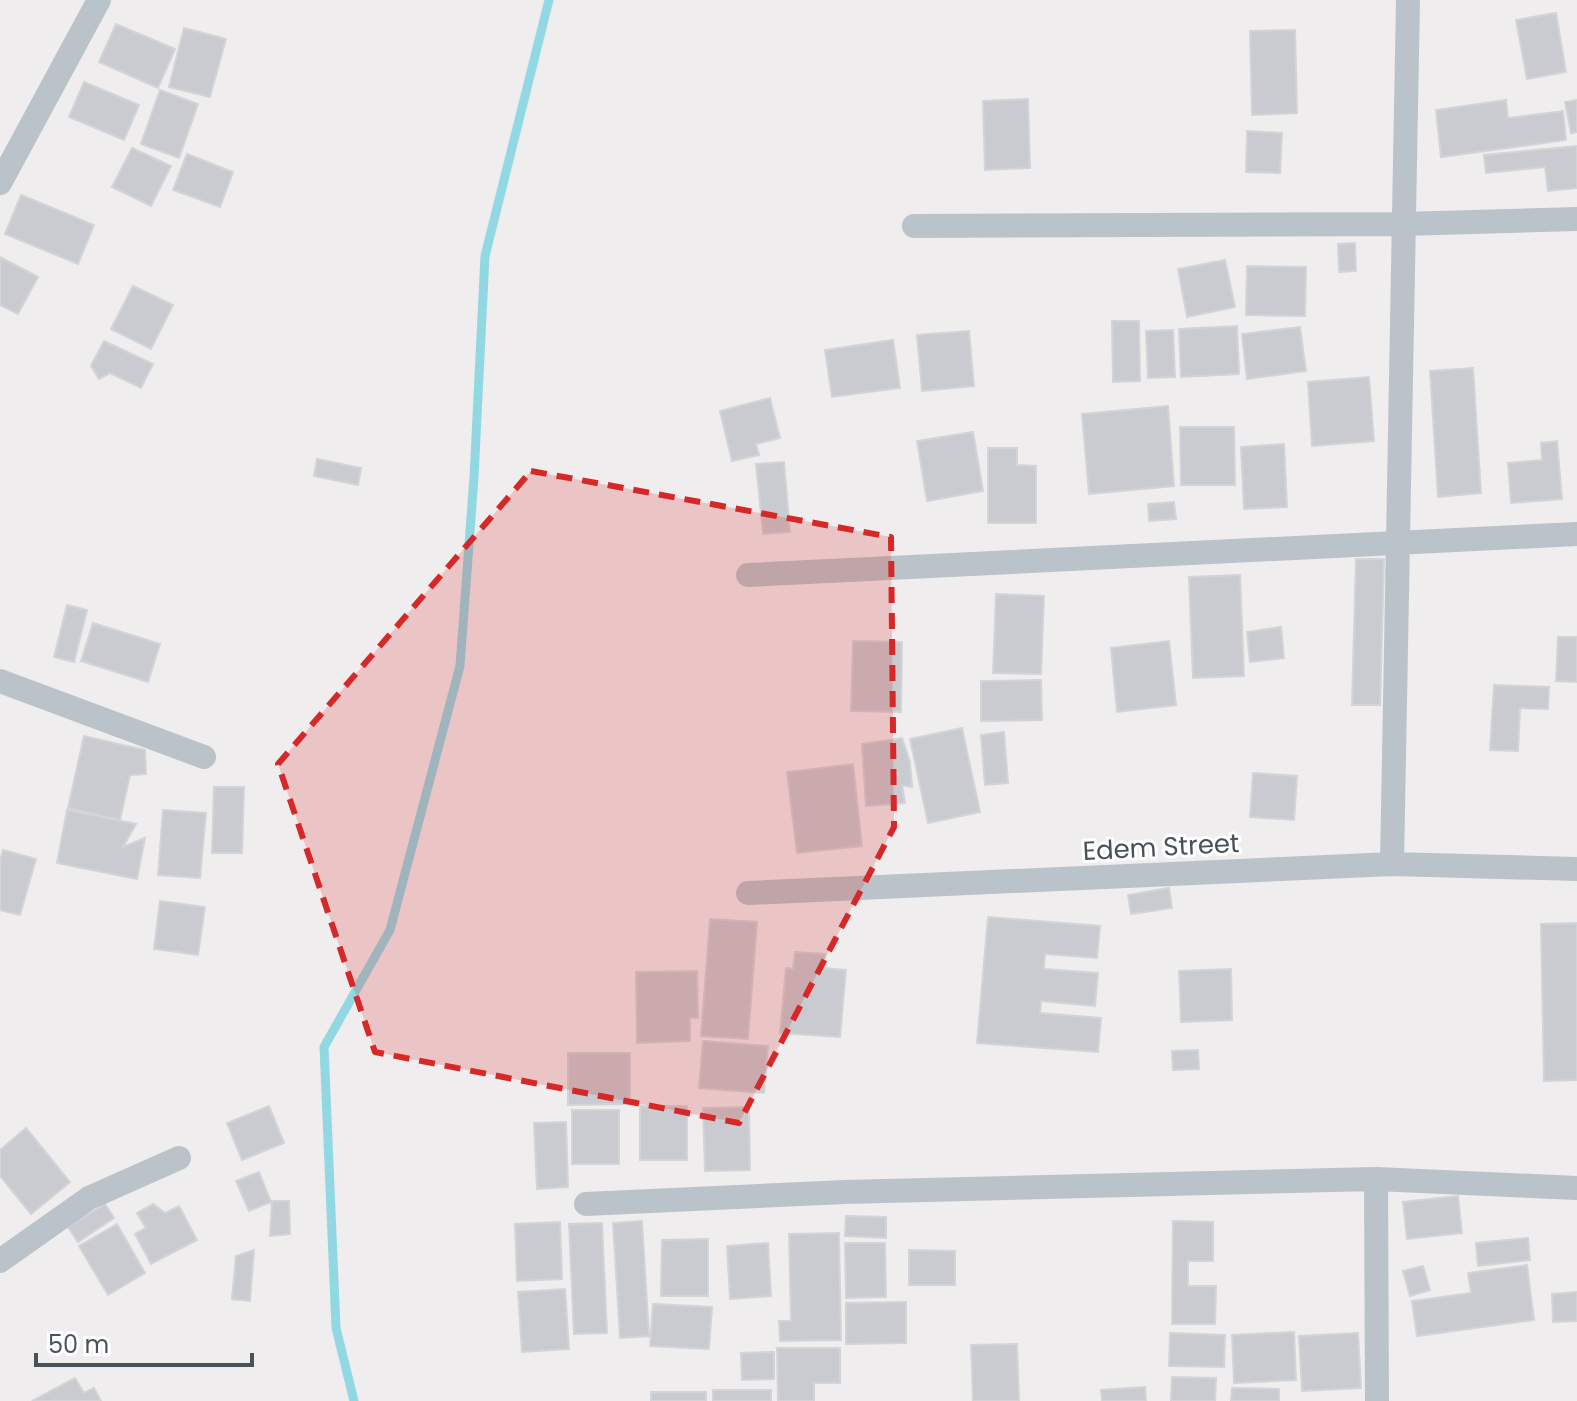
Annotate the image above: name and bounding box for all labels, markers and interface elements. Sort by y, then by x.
street label: Edem Street [1082,825,1240,869]
scale bar [36,1317,252,1367]
text: 50 m [48,1328,109,1361]

